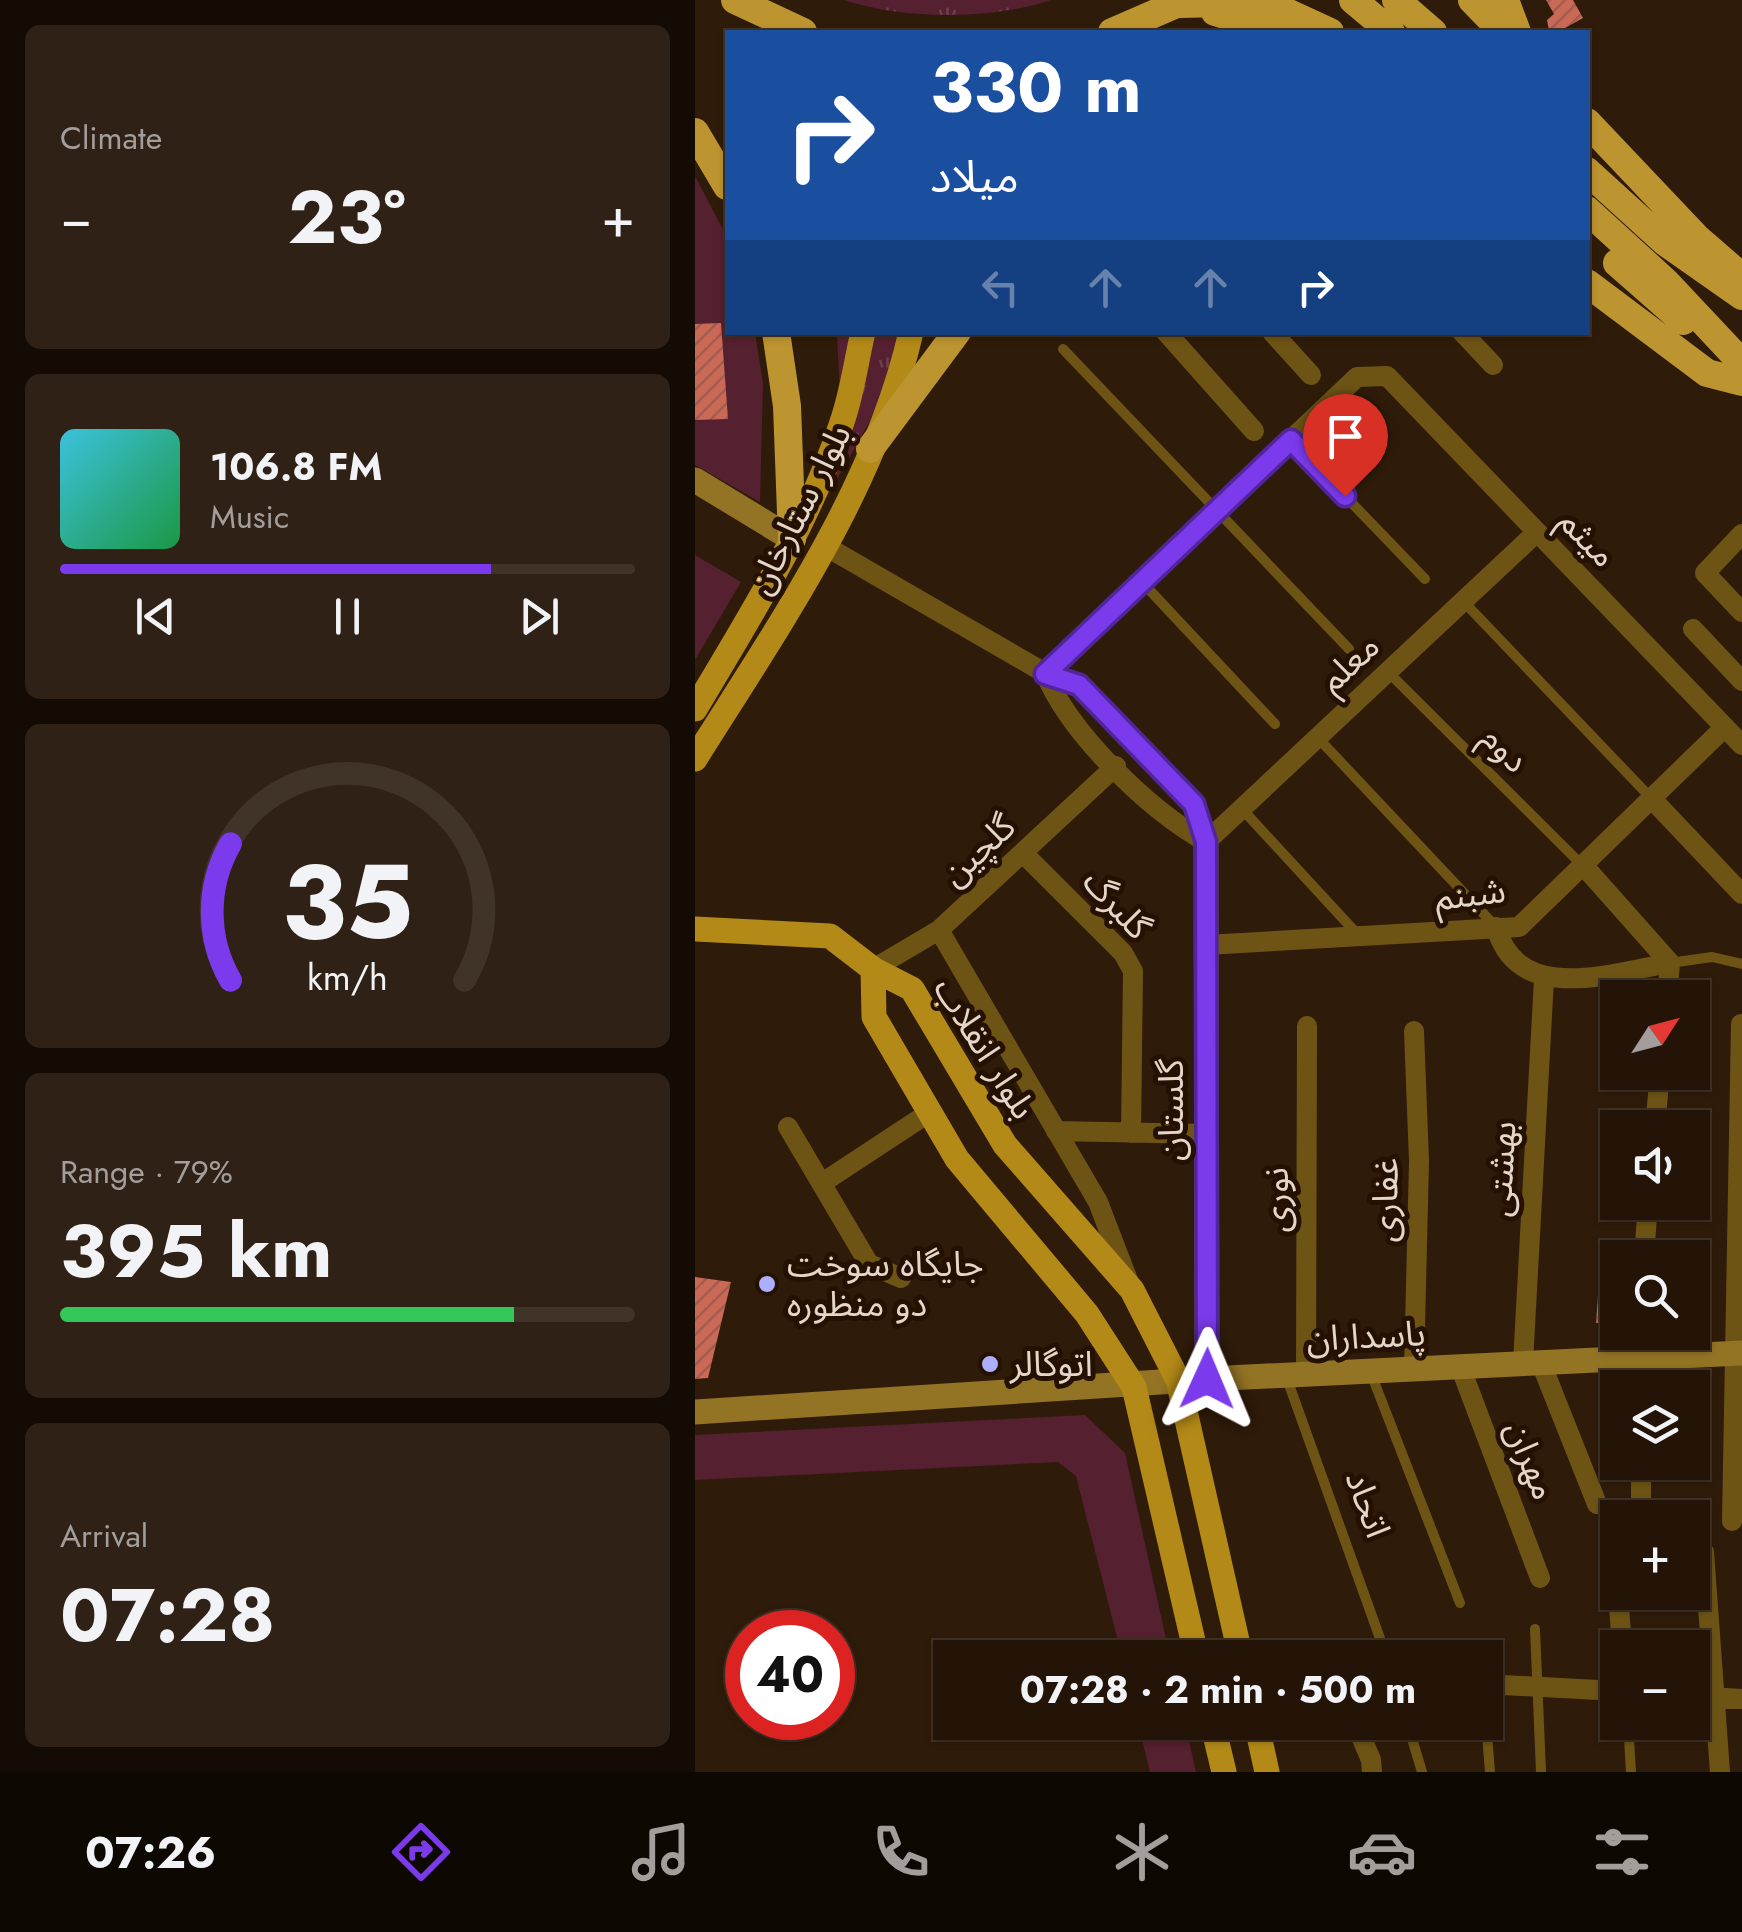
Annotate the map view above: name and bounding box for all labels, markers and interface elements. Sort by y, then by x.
text: 330 m [930,37,1142,138]
icon: right [765,70,895,200]
text: Climate [60,115,162,161]
text: میلاد [930,144,1019,209]
text: 23° [288,163,406,271]
text: − [60,178,92,258]
text: + [601,178,635,258]
icon: left [973,260,1028,315]
icon: ahead [1078,260,1133,315]
icon: ahead [1183,260,1238,315]
icon: right [1288,260,1343,315]
pin [1303,394,1388,497]
icon: arrive [1318,409,1373,464]
street label: بلوار ستارخان [735,415,863,603]
text: 106.8 FM [210,439,382,494]
text: Music [210,494,289,540]
street label: میثم [1546,498,1628,580]
icon: previous [128,589,183,644]
icon: pause [320,589,375,644]
icon: next [512,589,567,644]
street label: معلم [1308,622,1392,706]
street label: دوم [1469,714,1540,785]
street label: گلچین [930,802,1027,898]
text: 35 [282,827,413,977]
street label: گلبرگ [1071,858,1163,951]
street label: شبنم [1432,865,1509,925]
text: km/h [307,952,388,1003]
street label: بلوار انقلاب [922,967,1048,1129]
north arrow [1600,980,1710,1090]
map controls [1600,980,1710,1740]
street label: گلستان [1146,1058,1196,1161]
button: sound [1600,1110,1710,1220]
street label: بهشتی [1474,1120,1528,1218]
text: Range · 79% [60,1149,233,1195]
street label: غفاری [1359,1157,1411,1243]
street label: نوری [1250,1167,1302,1233]
text: 395 km [60,1197,332,1305]
place label: جایگاه سوخت دو منظوره [787,1239,984,1329]
button: search [1600,1240,1710,1350]
marker: جایگاه سوخت دو منظوره [756,1273,778,1295]
street label: پاسداران [1305,1308,1427,1364]
position arrow [1155,1327,1259,1431]
place label: اتوگالر [1009,1339,1093,1389]
marker: اتوگالر [979,1353,1001,1375]
button: layers [1600,1370,1710,1480]
street label: مهران [1493,1413,1569,1507]
street label: اتحاد [1333,1464,1403,1544]
button: + [1600,1500,1710,1610]
text: Arrival [60,1513,148,1559]
text: 07:28 [60,1561,275,1669]
speed limit sign: 40 [725,1610,855,1740]
button: − [1600,1630,1710,1740]
text: 07:28 · 2 min · 500 m [1020,1662,1416,1717]
icon: directions [386,1817,456,1887]
icon: music [626,1817,696,1887]
icon: phone [866,1817,936,1887]
icon: climate [1107,1817,1177,1887]
icon: car [1347,1817,1417,1887]
icon: filters [1587,1817,1657,1887]
text: 07:26 [85,1820,216,1885]

